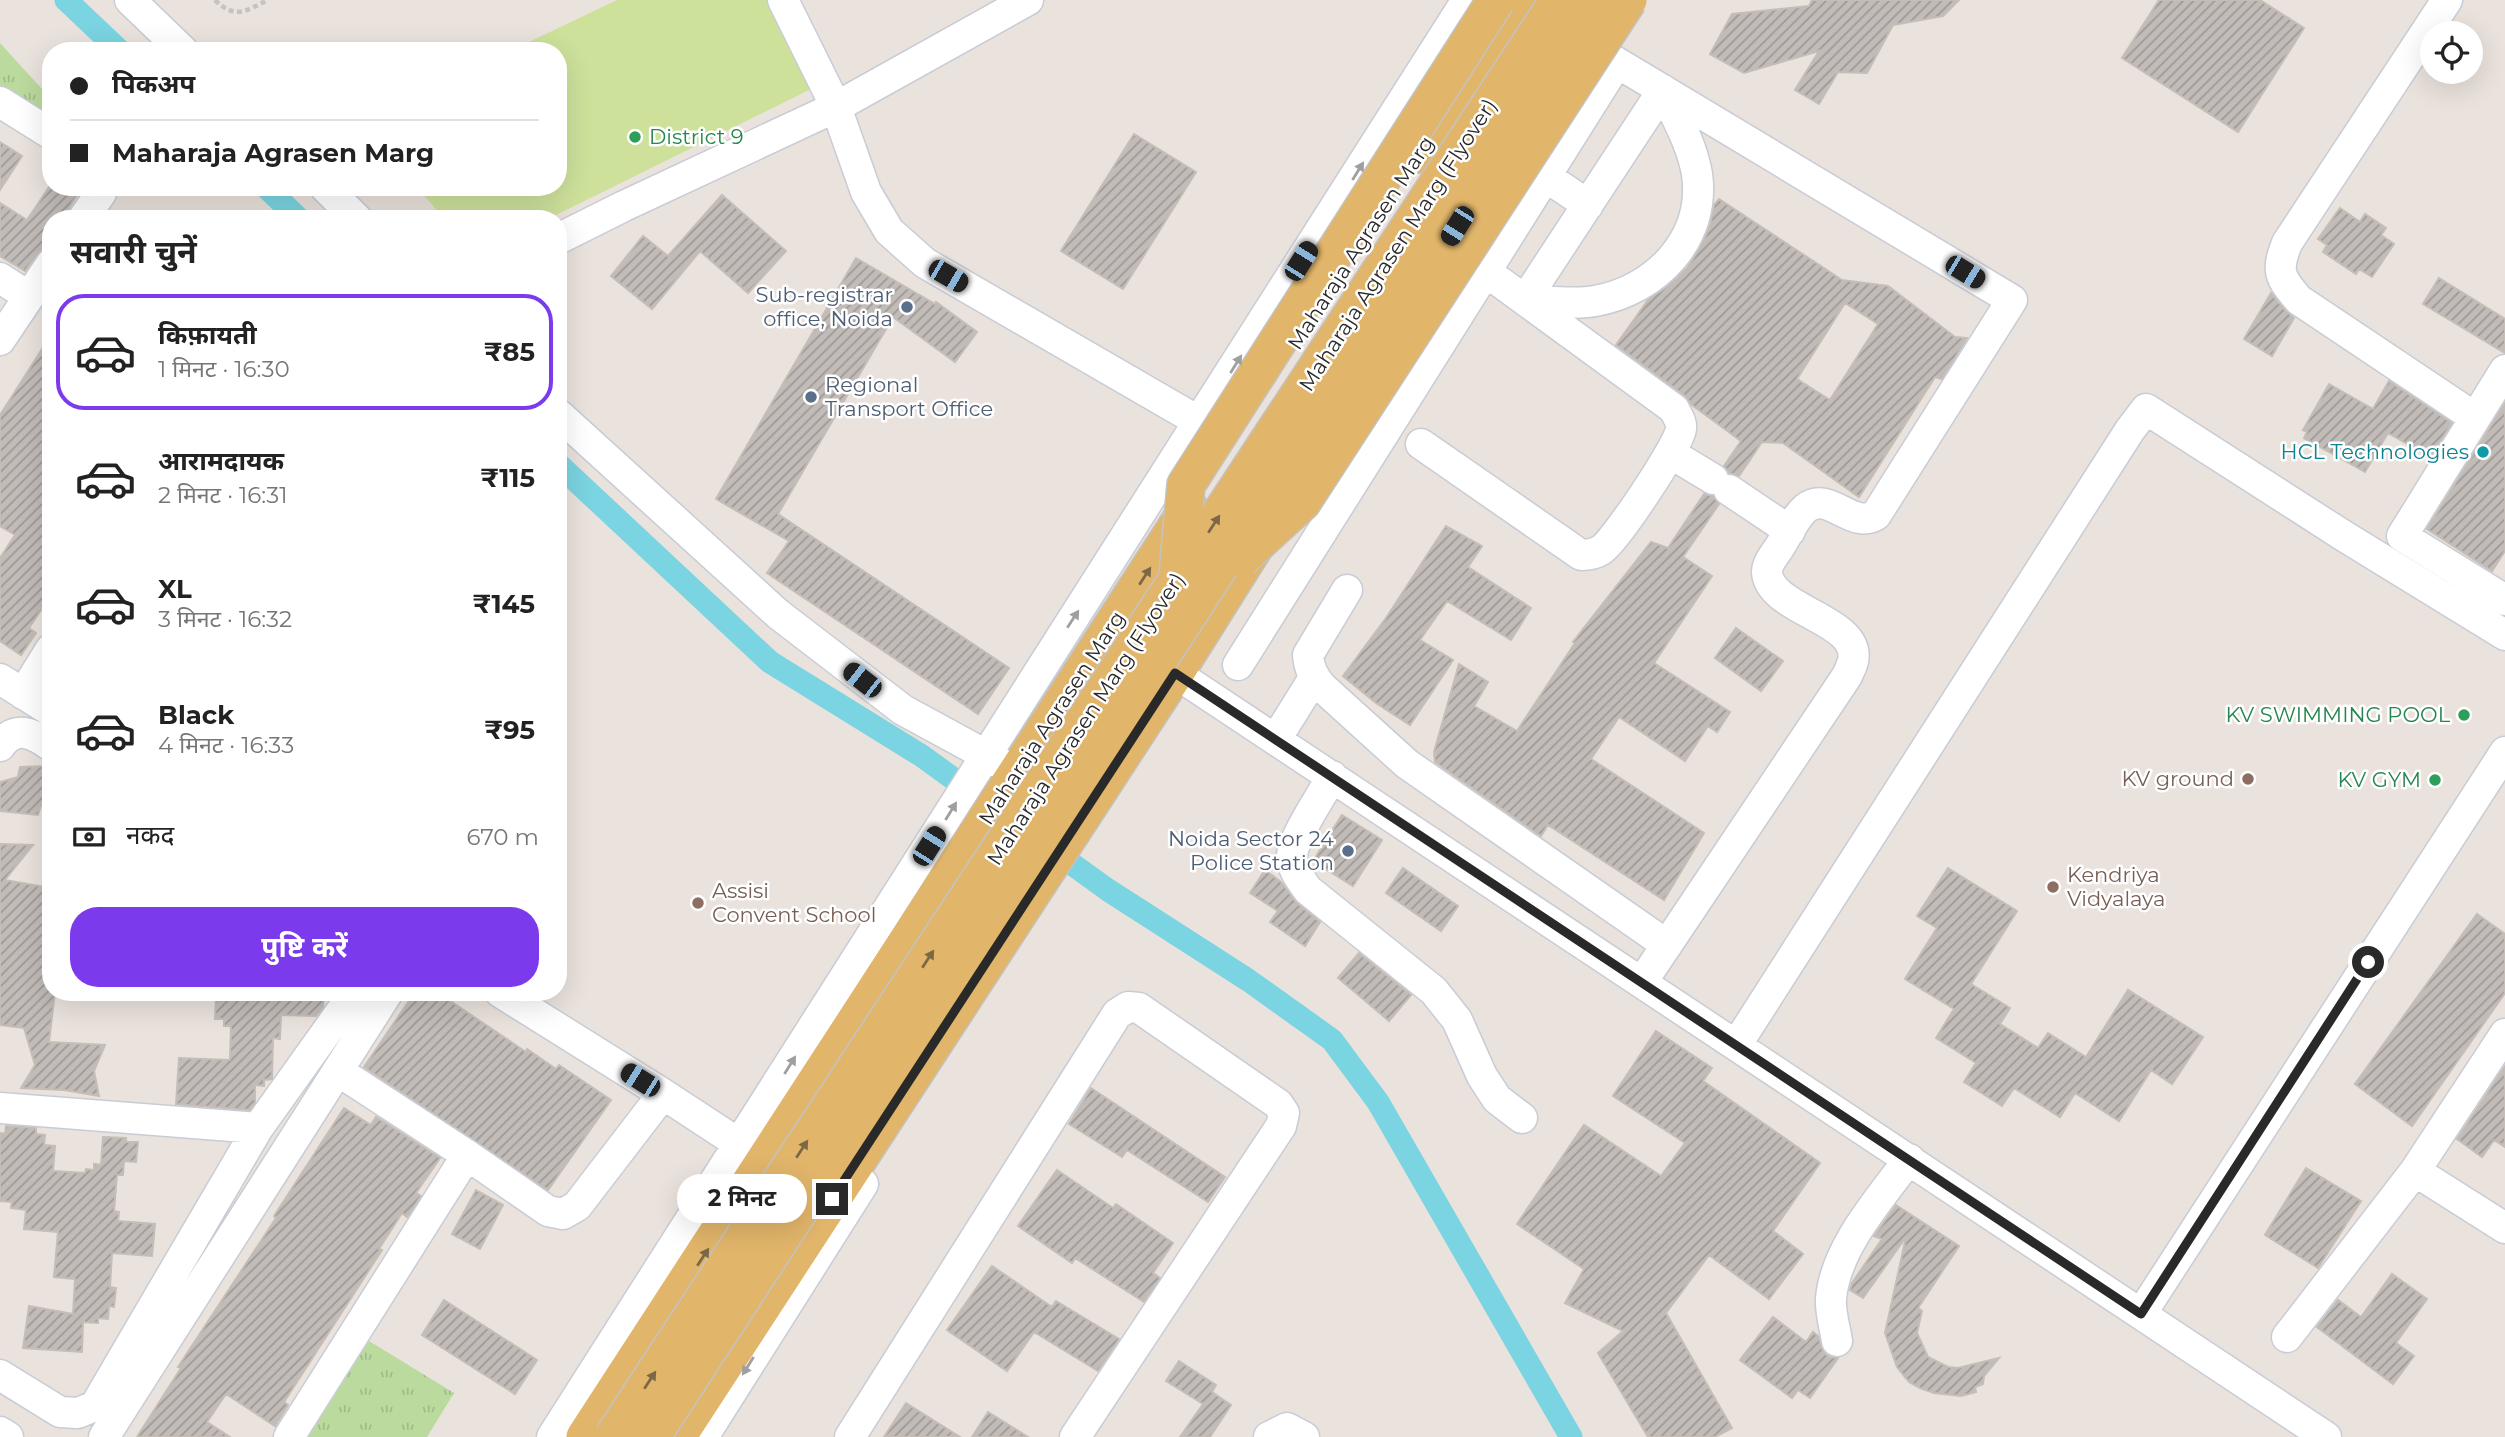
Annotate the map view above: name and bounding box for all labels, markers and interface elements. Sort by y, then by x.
map controls [2420,21,2483,84]
button: locate [2420,21,2483,84]
text: पिकअप [112,68,195,100]
street label: Maharaja Agrasen Marg (Flyover) [1294,94,1502,396]
place label: District 9 [649,124,743,149]
marker: District 9 [627,129,643,145]
street label: Maharaja Agrasen Marg [1282,131,1439,354]
text: Maharaja Agrasen Marg [112,137,434,169]
one-way arrow [1351,162,1364,181]
car [1437,203,1478,249]
text: सवारी चुनें [70,232,197,271]
car [1281,238,1322,284]
car [1942,252,1989,292]
car [925,256,972,296]
place label: Sub-registrar office, Noida [755,282,893,331]
marker: Sub-registrar office, Noida [899,299,915,315]
text: किफ़ायती [158,319,257,351]
icon: car [74,321,137,384]
text: ₹85 [484,336,535,368]
one-way arrow [1229,354,1242,373]
text: 1 मिनट · 16:30 [158,355,290,383]
place label: Regional Transport Office [825,372,993,421]
marker: Regional Transport Office [803,389,819,405]
place label: HCL Technologies [2281,439,2469,464]
marker: HCL Technologies [2475,444,2491,460]
text: आरामदायक [158,445,284,477]
icon: car [74,447,137,510]
text: ₹115 [480,462,535,494]
text: 2 मिनट · 16:31 [158,481,287,509]
one-way arrow [1208,514,1221,533]
one-way arrow [1138,566,1151,586]
street label: Maharaja Agrasen Marg (Flyover) [982,568,1190,870]
icon: car [74,573,137,636]
text: XL [158,573,192,605]
text: ₹145 [472,588,535,620]
text: 3 मिनट · 16:32 [158,605,292,633]
street label: Maharaja Agrasen Marg [973,606,1130,829]
one-way arrow [1067,609,1080,629]
car [839,659,886,701]
icon: car [74,699,137,762]
text: Black [158,699,234,731]
place label: KV SWIMMING POOL [2226,702,2451,727]
marker: KV SWIMMING POOL [2456,707,2472,723]
text: ₹95 [484,714,535,746]
text: 4 मिनट · 16:33 [158,731,294,759]
place label: KV ground [2121,766,2234,791]
place label: KV GYM [2337,767,2421,792]
marker: KV ground [2240,771,2256,787]
marker: KV GYM [2427,772,2443,788]
one-way arrow [945,801,958,820]
icon: cash [70,818,108,856]
text: नकद [126,819,174,851]
text: 670 m [466,823,539,851]
car [909,823,950,869]
place label: Noida Sector 24 Police Station [1168,826,1334,875]
marker: Noida Sector 24 Police Station [1340,843,1356,859]
place label: Kendriya Vidyalaya [2067,862,2165,911]
place label: Assisi Convent School [712,878,876,927]
marker: Kendriya Vidyalaya [2045,879,2061,895]
marker: Assisi Convent School [690,895,706,911]
button: पुष्टि करें [70,907,539,987]
route start [2352,946,2384,978]
one-way arrow [921,949,934,969]
one-way arrow [783,1055,796,1074]
car [617,1060,664,1100]
one-way arrow [796,1139,809,1159]
callout: 2 मिनट [678,1174,808,1224]
route end [816,1183,848,1215]
text: 2 मिनट [708,1184,776,1212]
one-way arrow [696,1247,709,1266]
one-way arrow [742,1356,755,1375]
one-way arrow [644,1370,657,1390]

